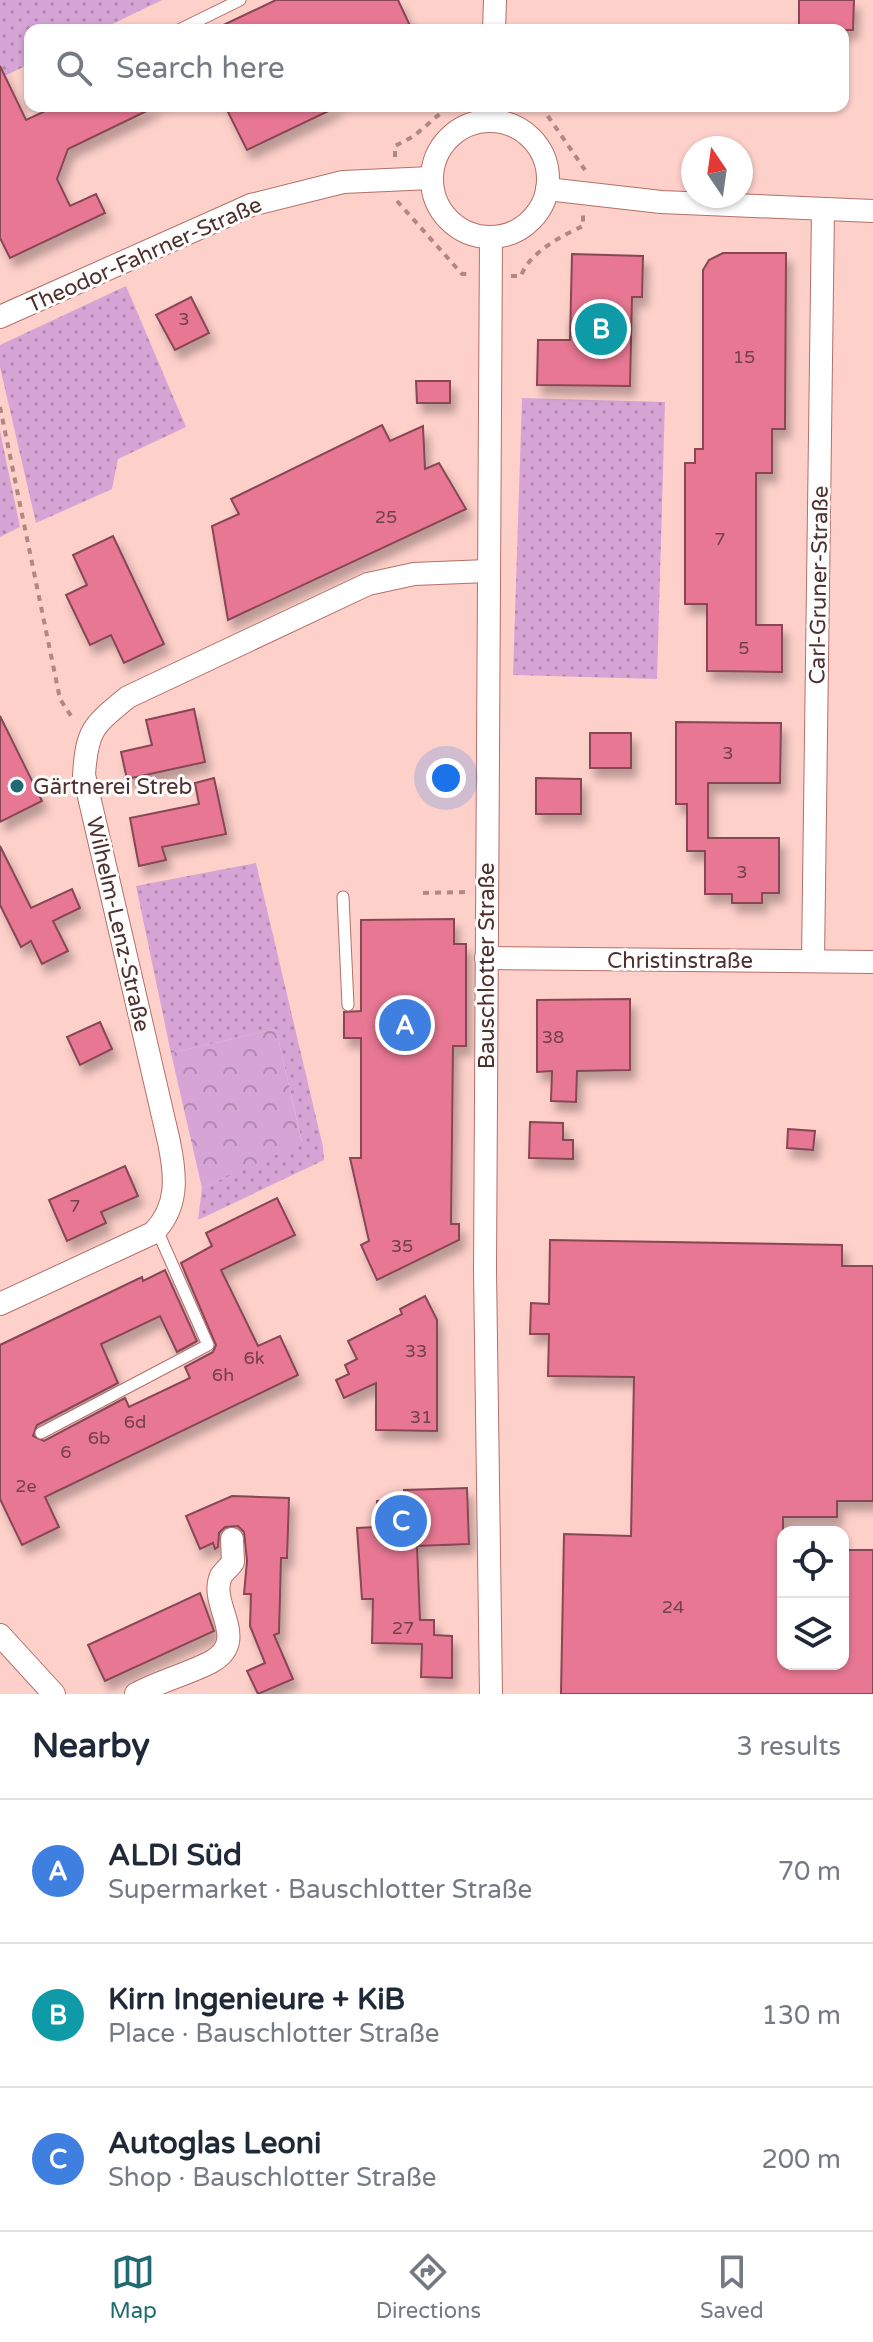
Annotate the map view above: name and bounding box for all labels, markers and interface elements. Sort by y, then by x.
search box [24,24,849,112]
icon: search [52,46,96,90]
text: Search here [116,50,285,87]
north arrow [681,136,753,208]
street label: Theodor-Fahrner-Straße [23,191,266,318]
pin: B [575,299,627,359]
house number: 3 [178,308,190,330]
house number: 15 [733,346,755,368]
street label: Carl-Gruner-Straße [804,485,834,685]
house number: 25 [375,506,397,528]
house number: 7 [714,528,726,550]
house number: 5 [738,637,750,659]
house number: 3 [722,742,734,764]
your location [426,758,466,798]
place label: Gärtnerei Streb [33,774,192,800]
marker: Gärtnerei Streb [8,777,26,795]
street label: Wilhelm-Lenz-Straße [81,814,155,1034]
house number: 3 [736,861,748,883]
street label: Bauschlotter Straße [474,863,500,1069]
street label: Christinstraße [607,948,753,974]
pin: A [379,995,431,1055]
house number: 38 [542,1026,564,1048]
house number: 7 [69,1195,81,1217]
house number: 35 [391,1235,413,1257]
house number: 33 [405,1340,427,1362]
house number: 6k [243,1347,265,1369]
house number: 6h [212,1364,234,1386]
house number: 31 [410,1406,432,1428]
house number: 6d [124,1411,146,1433]
house number: 6b [88,1427,110,1449]
house number: 6 [60,1441,72,1463]
house number: 2e [15,1475,37,1497]
pin: C [375,1491,427,1551]
map controls [777,1526,849,1670]
button: locate [777,1526,849,1598]
house number: 24 [662,1596,684,1618]
button: layers [777,1598,849,1670]
house number: 27 [392,1617,414,1639]
text: Nearby [32,1726,150,1767]
text: 3 results [736,1731,841,1762]
text: ALDI Süd [108,1837,242,1874]
text: A [48,1856,68,1887]
text: 70 m [778,1856,841,1887]
text: Supermarket · Bauschlotter Straße [108,1874,532,1905]
text: Kirn Ingenieure + KiB [108,1981,405,2018]
text: B [49,2000,67,2031]
text: 130 m [761,2000,841,2031]
text: Place · Bauschlotter Straße [108,2018,439,2049]
text: Autoglas Leoni [108,2125,321,2162]
text: C [49,2144,67,2175]
text: 200 m [761,2144,841,2175]
text: Shop · Bauschlotter Straße [108,2162,436,2193]
tab: Map [109,2250,157,2324]
tab: Directions [376,2250,481,2324]
tab: Saved [700,2250,764,2324]

